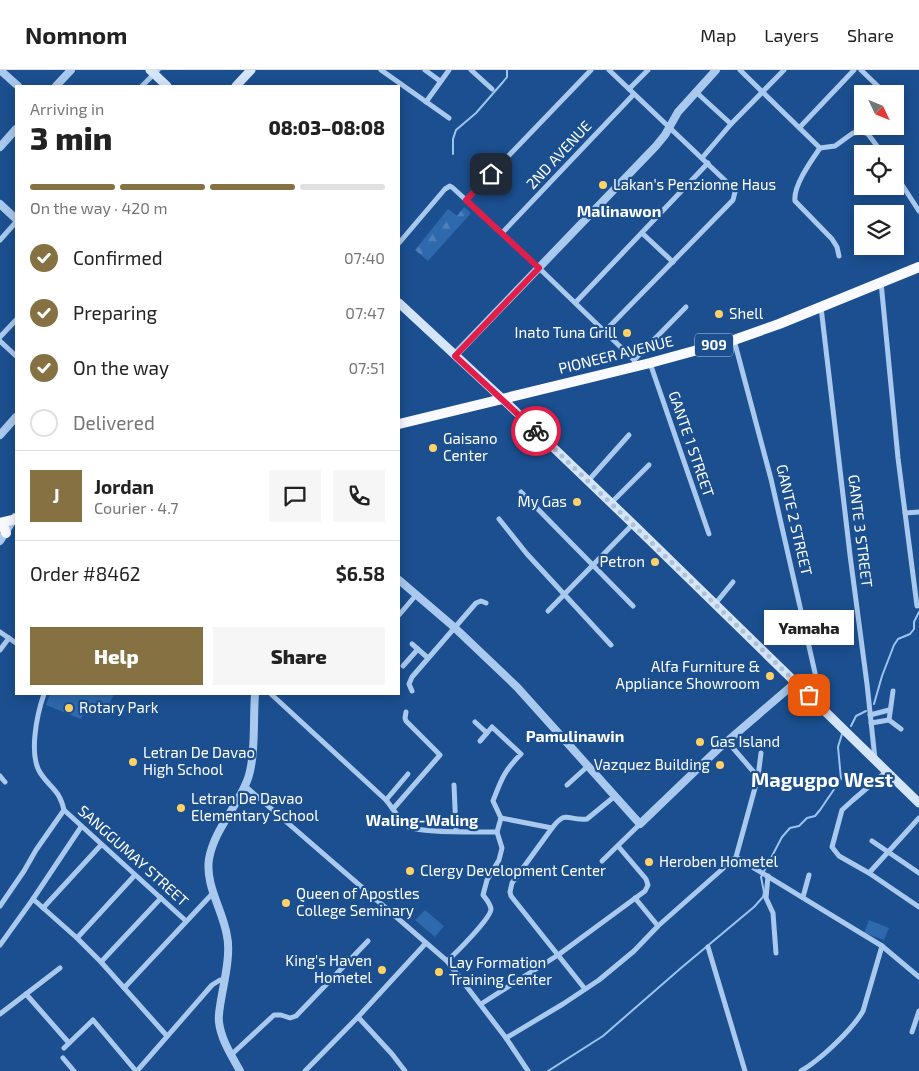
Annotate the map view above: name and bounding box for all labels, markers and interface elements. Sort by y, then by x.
text: Nomnom [25,20,127,49]
text: Map [700,24,736,46]
text: Layers [764,24,819,46]
text: Share [847,24,894,46]
north arrow [854,85,904,135]
map controls [854,85,904,255]
text: Arriving in [30,99,104,118]
text: 08:03–08:08 [268,116,385,139]
street label: 2ND AVENUE [522,116,595,192]
text: 3 min [30,118,112,156]
button: locate [854,145,904,195]
pin [470,153,512,195]
icon: home [477,160,505,188]
place label: Lakan's Penzionne Haus [613,175,776,193]
marker: Lakan's Penzionne Haus [597,179,609,191]
text: On the way · 420 m [30,198,168,217]
district label: Malinawon [577,201,661,220]
button: layers [854,205,904,255]
icon: check [30,244,58,272]
text: Confirmed [73,246,163,269]
text: 07:40 [344,248,385,267]
icon: check [30,299,58,327]
text: Preparing [73,301,157,324]
text: 07:47 [345,303,385,322]
place label: Shell [729,304,764,322]
marker: Shell [713,308,725,320]
place label: Inato Tuna Grill [515,323,618,341]
marker: Inato Tuna Grill [621,327,633,339]
street label: PIONEER AVENUE [556,331,675,377]
road number: 909 [695,334,733,356]
icon: check [30,354,58,382]
text: On the way [73,356,169,379]
text: 07:51 [348,358,385,377]
street label: GANTE 1 STREET [665,388,719,499]
courier [511,406,561,456]
text: Delivered [73,411,155,434]
icon: bike [522,417,550,445]
place label: Gaisano Center [443,429,497,464]
marker: Gaisano Center [427,442,439,454]
street label: GANTE 2 STREET [773,462,817,577]
button: chat [269,470,321,522]
button: phone [333,470,385,522]
street label: GANTE 3 STREET [845,474,877,589]
text: Jordan [94,475,154,498]
text: J [52,484,60,507]
place label: My Gas [518,492,567,510]
marker: My Gas [571,496,583,508]
text: Courier · 4.7 [94,498,178,517]
place label: Petron [599,552,645,570]
marker: Petron [649,556,661,568]
text: Order #8462 [30,562,140,585]
text: $6.58 [336,562,385,585]
callout: Yamaha [764,610,854,645]
text: Yamaha [779,618,839,637]
button: Help [30,627,203,685]
button: Share [213,627,385,685]
place label: Alfa Furniture & Appliance Showroom [616,657,760,692]
marker: Alfa Furniture & Appliance Showroom [764,670,776,682]
pin [788,674,830,716]
icon: bag [795,681,823,709]
place label: Rotary Park [79,698,159,716]
marker: Rotary Park [63,702,75,714]
district label: Pamulinawin [526,726,624,745]
place label: Gas Island [710,732,780,750]
marker: Gas Island [694,736,706,748]
place label: Letran De Davao High School [143,743,255,778]
place label: Vazquez Building [594,755,711,773]
marker: Letran De Davao High School [127,756,139,768]
marker: Vazquez Building [714,759,726,771]
district label: Magugpo West [751,767,893,791]
place label: Letran De Davao Elementary School [191,789,319,824]
street label: SANGGUMAY STREET [75,801,193,910]
marker: Letran De Davao Elementary School [175,802,187,814]
district label: Waling-Waling [366,810,479,829]
place label: Heroben Hometel [659,852,779,870]
marker: Heroben Hometel [643,856,655,868]
place label: Clergy Development Center [420,861,606,879]
marker: Clergy Development Center [404,865,416,877]
place label: Queen of Apostles College Seminary [296,884,420,919]
marker: Queen of Apostles College Seminary [280,897,292,909]
place label: King's Haven Hometel [285,951,373,986]
place label: Lay Formation Training Center [449,953,552,988]
marker: King's Haven Hometel [376,964,388,976]
marker: Lay Formation Training Center [433,966,445,978]

